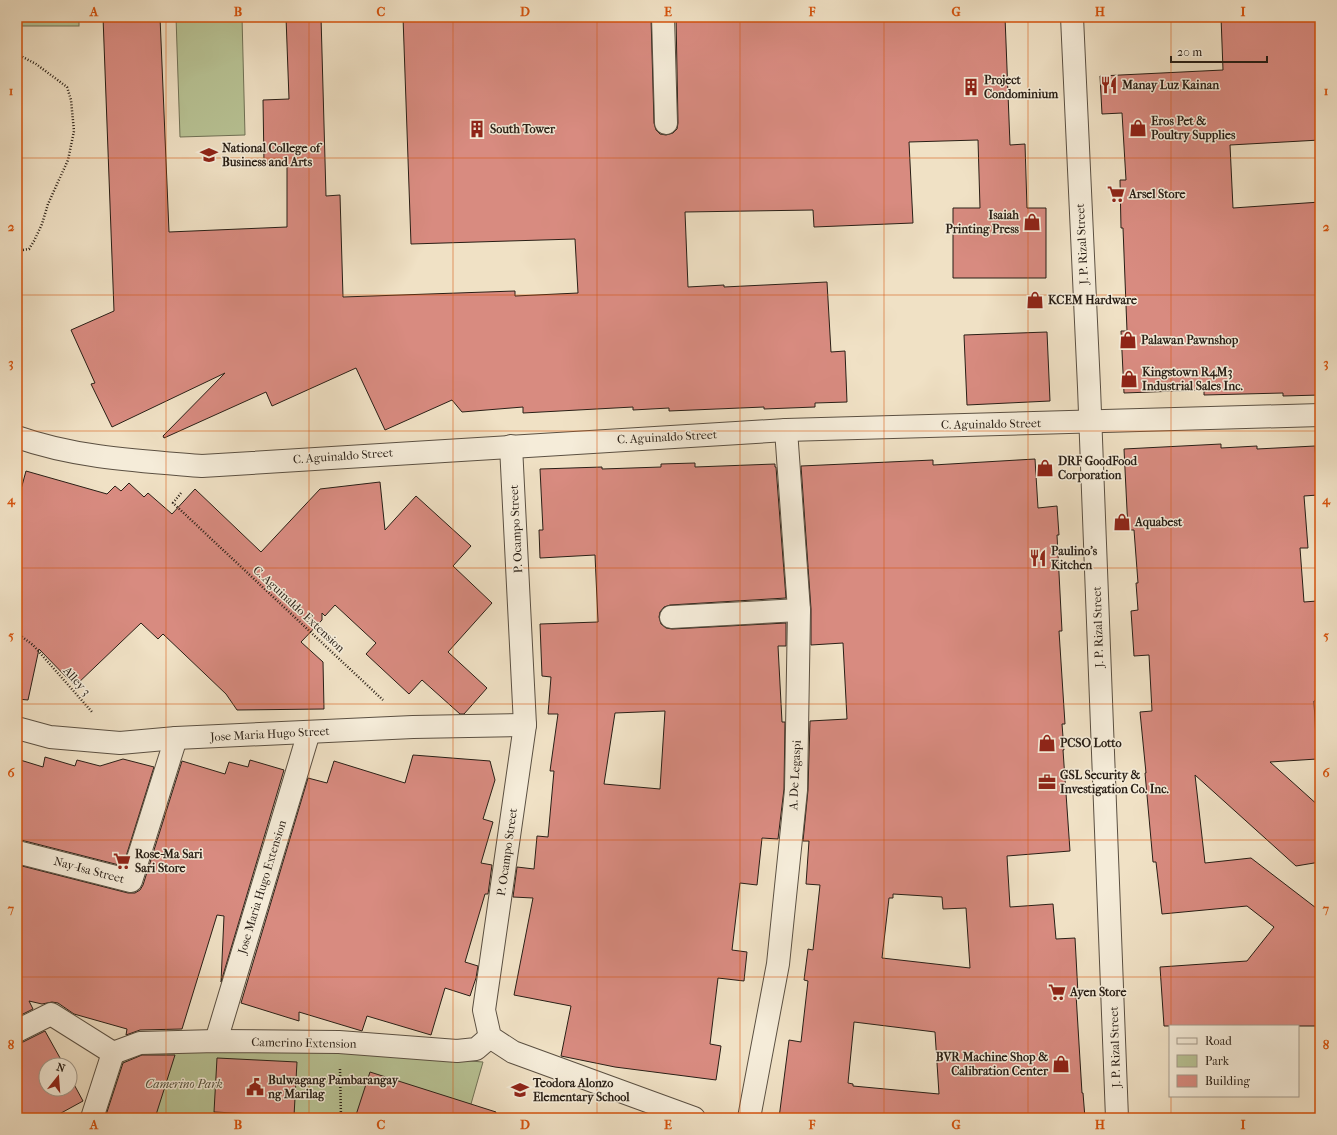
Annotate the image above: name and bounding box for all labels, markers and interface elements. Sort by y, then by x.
text: A [89,4,99,19]
text: B [234,4,243,19]
text: C [377,4,386,19]
text: D [520,4,530,19]
text: E [664,4,672,19]
text: F [808,4,816,19]
text: G [951,4,961,19]
text: H [1095,4,1106,19]
text: I [1240,4,1246,19]
scale bar [1171,38,1267,64]
text: 20 m [1177,45,1202,59]
place label: Project Condominium [984,73,1059,101]
restaurant icon: Manay Luz Kainan [1099,75,1119,95]
building icon: Project Condominium [961,77,981,97]
place label: Manay Luz Kainan [1121,78,1220,93]
text: 1 [9,83,14,98]
text: 1 [1324,83,1329,98]
place label: Eros Pet & Poultry Supplies [1151,114,1236,143]
shop icon: Eros Pet & Poultry Supplies [1128,118,1148,138]
building icon: South Tower [467,119,487,139]
place label: South Tower [490,122,556,136]
place label: National College of Business and Arts [222,141,323,169]
school or university icon: National College of Business and Arts [199,145,219,165]
supermarket icon: Arsel Store [1106,184,1126,204]
place label: Arsel Store [1128,187,1186,201]
street label: J. P. Rizal Street [1073,202,1091,286]
place label: Isaiah Printing Press [945,208,1020,237]
shop icon: Isaiah Printing Press [1022,212,1042,232]
text: 2 [8,219,15,234]
text: 2 [1323,219,1330,234]
shop icon: KCEM Hardware [1025,290,1045,310]
place label: KCEM Hardware [1048,293,1137,307]
shop icon: Palawan Pawnshop [1118,330,1138,350]
place label: Palawan Pawnshop [1141,333,1239,348]
text: 3 [8,355,14,371]
text: 3 [1323,355,1329,371]
place label: Kingstown R4M3 Industrial Sales Inc. [1142,365,1243,393]
shop icon: Kingstown R4M3 Industrial Sales Inc. [1119,369,1139,389]
street label: C. Aguinaldo Street [941,416,1042,432]
street label: C. Aguinaldo Street [617,427,718,447]
street label: C. Aguinaldo Street [293,445,394,466]
place label: DRF GoodFood Corporation [1058,454,1138,483]
shop icon: DRF GoodFood Corporation [1035,458,1055,478]
street label: P. Ocampo Street [507,484,525,574]
text: 4 [6,492,16,508]
text: 4 [1321,492,1331,508]
shop icon: Aquabest [1112,512,1132,532]
place label: Aquabest [1134,515,1183,530]
place label: Paulino's Kitchen [1051,544,1098,572]
restaurant icon: Paulino's Kitchen [1028,548,1048,568]
street label: C. Aguinaldo Extension [250,563,348,655]
street label: J. P. Rizal Street [1090,586,1106,669]
text: 5 [8,628,14,643]
text: 5 [1323,628,1329,643]
street label: Alley 3 [60,663,94,698]
street label: Jose Maria Hugo Street [209,724,331,744]
shop icon: PCSO Lotto [1037,733,1057,753]
place label: PCSO Lotto [1060,736,1122,750]
street label: A. De Legaspi [786,739,804,811]
text: 6 [7,765,15,780]
text: 6 [1322,765,1330,780]
place label: GSL Security & Investigation Co. Inc. [1060,768,1170,797]
office icon: GSL Security & Investigation Co. Inc. [1037,772,1057,792]
street label: P. Ocampo Street [494,806,520,897]
street label: Jose Maria Hugo Extension [235,818,289,957]
place label: Rose-Ma Sari Sari Store [135,847,203,875]
supermarket icon: Rose-Ma Sari Sari Store [112,851,132,871]
street label: Nay-Isa Street [52,854,127,886]
text: 7 [7,901,15,916]
text: 7 [1322,901,1330,916]
supermarket icon: Ayen Store [1047,982,1067,1002]
place label: Ayen Store [1069,985,1126,1000]
street label: J. P. Rizal Street [1107,1006,1123,1089]
legend [1169,1025,1299,1097]
text: Road [1205,1034,1232,1048]
street label: Camerino Extension [251,1035,357,1051]
text: 8 [8,1037,15,1052]
text: 8 [1323,1037,1330,1052]
place label: BVR Machine Shop & Calibration Center [936,1050,1049,1078]
shop icon: BVR Machine Shop & Calibration Center [1051,1054,1071,1074]
text: Park [1205,1054,1230,1068]
north arrow [38,1057,78,1097]
text: N [55,1060,67,1076]
place label: Bulwagang Pambarangay ng Marilag [267,1073,399,1102]
text: Building [1205,1074,1250,1088]
place label: Teodora Alonzo Elementary School [532,1076,630,1105]
park label: Camerino Park [145,1077,223,1091]
public building icon: Bulwagang Pambarangay ng Marilag [245,1077,265,1097]
school or university icon: Teodora Alonzo Elementary School [510,1080,530,1100]
text: A [89,1117,99,1132]
text: B [234,1117,243,1132]
text: C [377,1117,386,1132]
text: D [520,1117,530,1132]
text: E [664,1117,672,1132]
text: F [808,1117,816,1132]
text: G [951,1117,961,1132]
text: H [1095,1117,1106,1132]
text: I [1240,1117,1246,1132]

